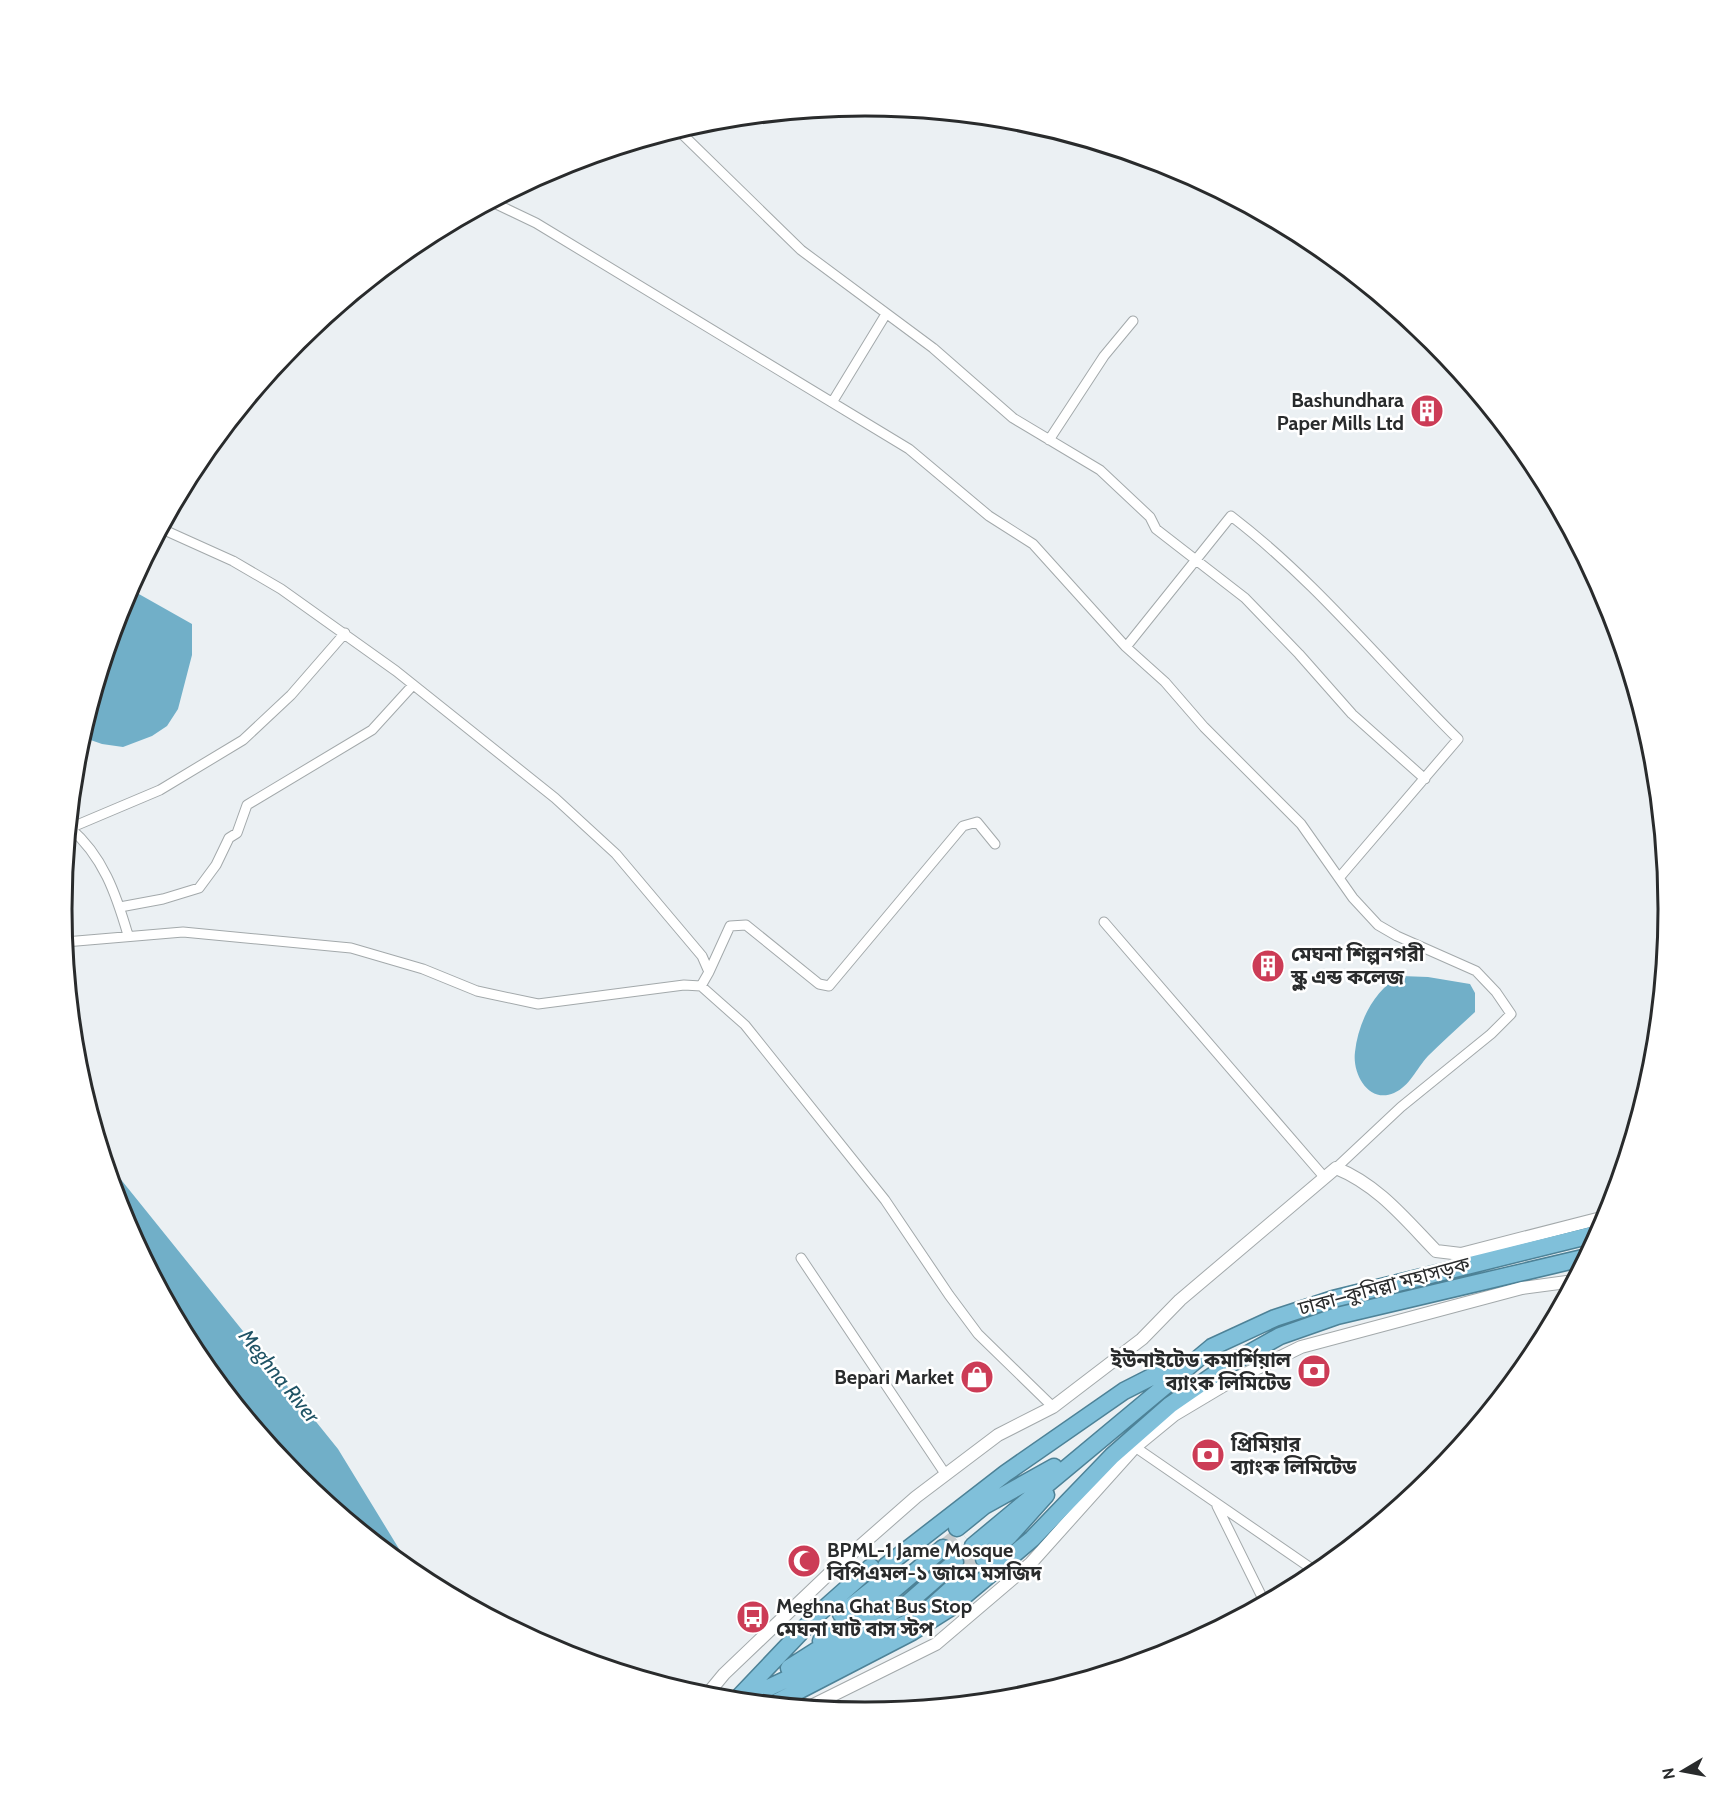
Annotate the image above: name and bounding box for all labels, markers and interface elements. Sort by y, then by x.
place label: Bashundhara Paper Mills Ltd [1277,388,1404,435]
building icon: Bashundhara Paper Mills Ltd [1409,393,1445,429]
place label: মেঘনা শিল্পনগরী স্কুল এন্ড কলেজ [1290,942,1425,991]
building icon: মেঘনা শিল্পনগরী স্কুল এন্ড কলেজ [1250,948,1286,984]
street label: ঢাকা–কুমিল্লা মহাসড়ক [1295,1251,1473,1321]
water label: Meghna River [233,1323,326,1429]
place label: ইউনাইটেড কমার্শিয়াল ব্যাংক লিমিটেড [1110,1348,1292,1395]
bank icon: ইউনাইটেড কমার্শিয়াল ব্যাংক লিমিটেড [1296,1353,1332,1389]
shop icon: Bepari Market [959,1359,995,1395]
place label: Bepari Market [834,1365,954,1389]
place label: প্রিমিয়ার ব্যাংক লিমিটেড [1230,1432,1357,1479]
bank icon: প্রিমিয়ার ব্যাংক লিমিটেড [1190,1437,1226,1473]
place label: BPML-1 Jame Mosque বিপিএমল-১ জামে মসজিদ [826,1538,1042,1585]
mosque icon: BPML-1 Jame Mosque বিপিএমল-১ জামে মসজিদ [786,1543,822,1579]
place label: Meghna Ghat Bus Stop মেঘনা ঘাট বাস স্টপ [776,1594,972,1641]
bus stop icon: Meghna Ghat Bus Stop মেঘনা ঘাট বাস স্টপ [735,1599,771,1635]
north arrow [1653,1741,1713,1801]
text: N [1658,1766,1679,1781]

